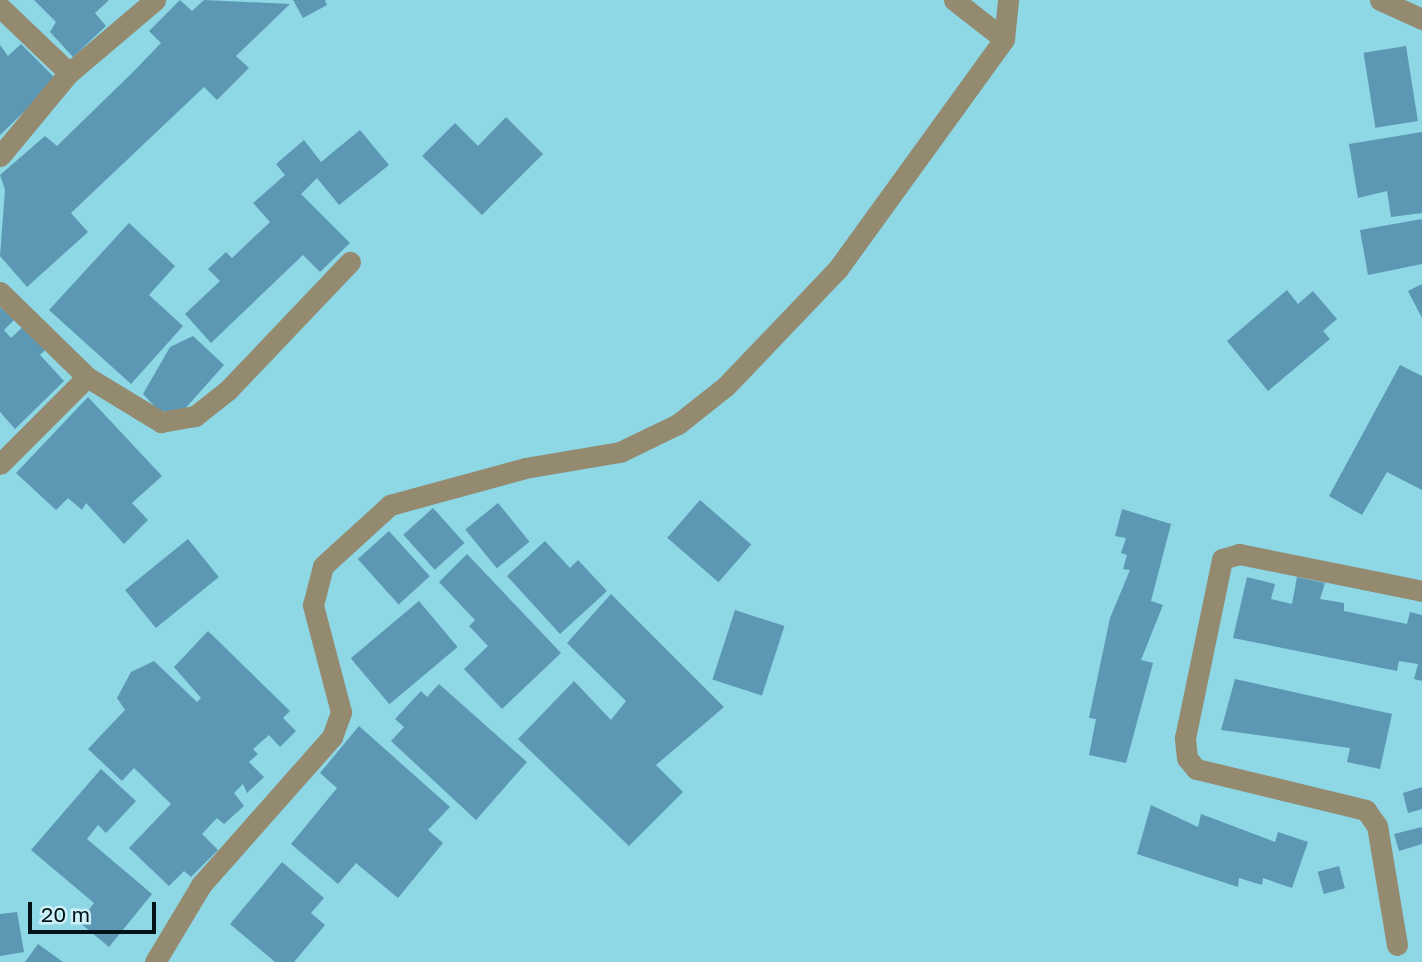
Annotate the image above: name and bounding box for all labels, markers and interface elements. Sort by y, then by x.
scale bar [32,888,159,932]
text: 20 m [41,901,90,927]

